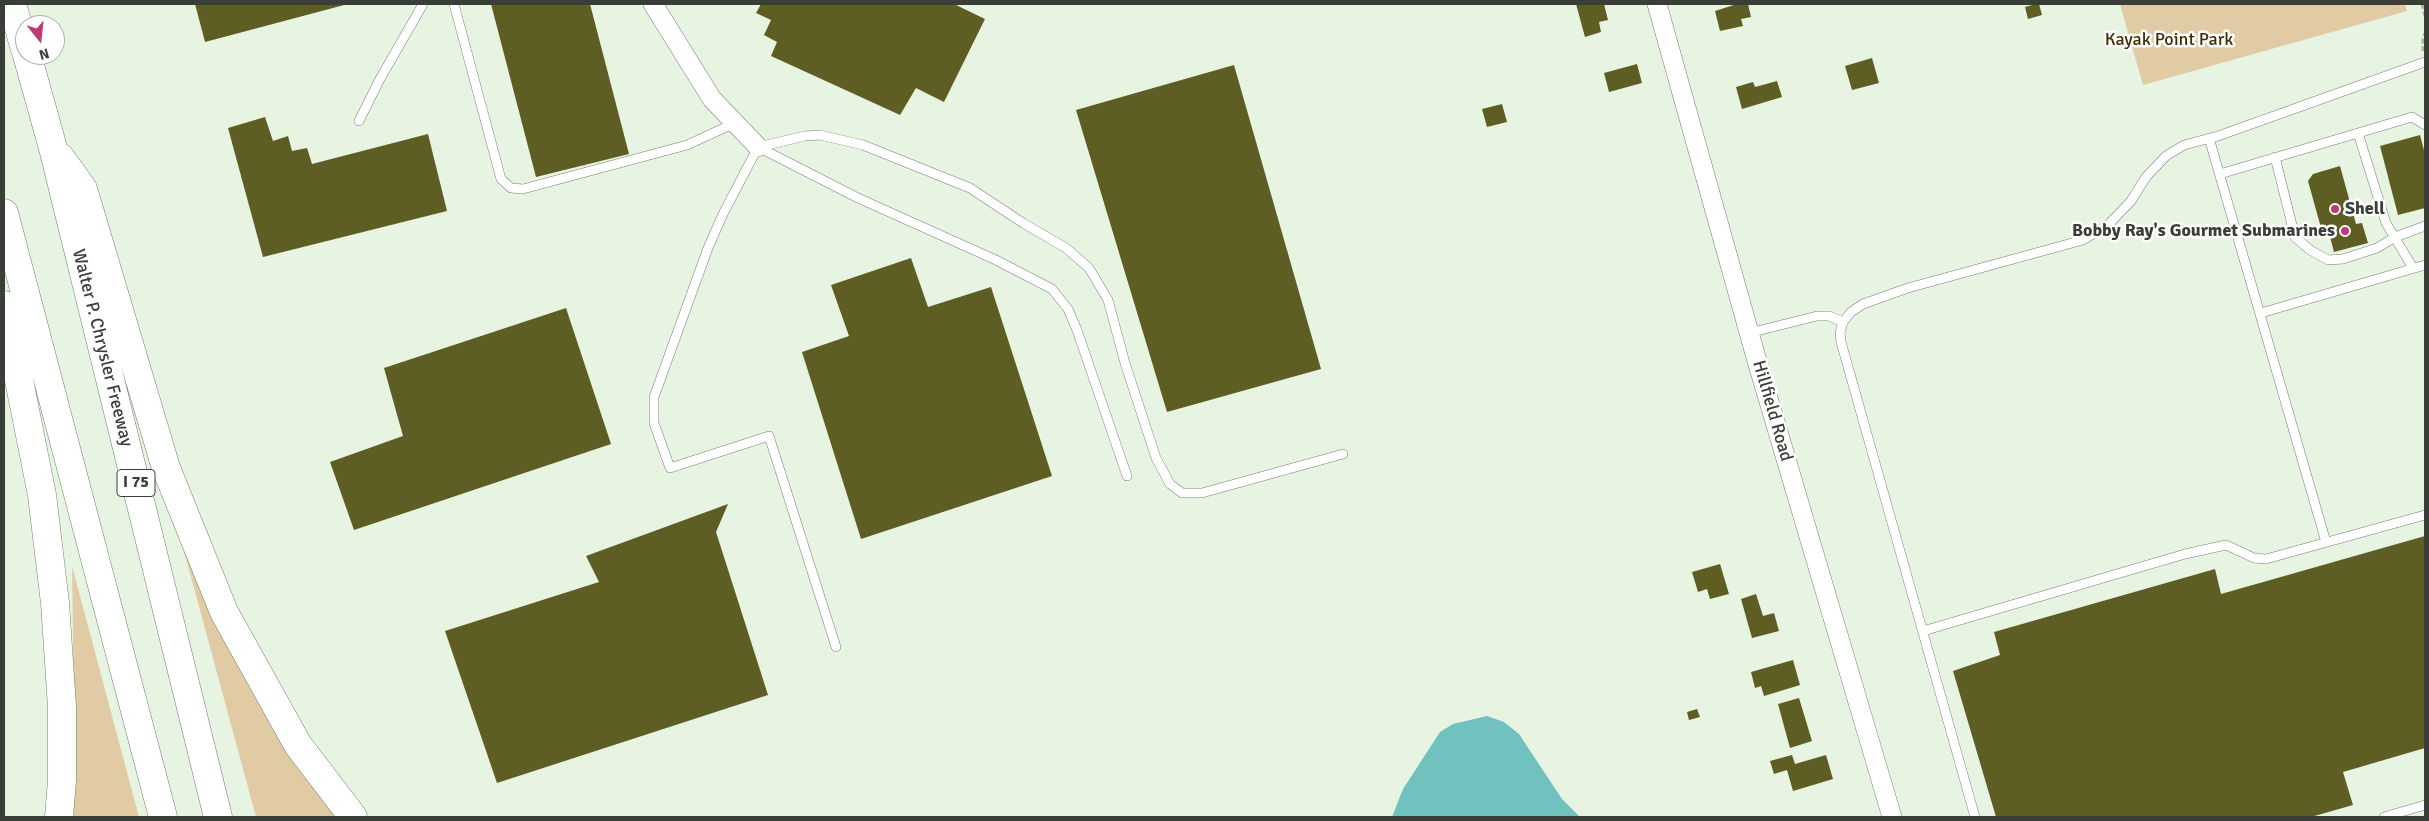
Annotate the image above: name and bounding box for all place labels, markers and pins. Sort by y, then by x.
place label: Shell [2345,198,2385,220]
marker: Shell [2329,203,2341,215]
place label: Bobby Ray's Gourmet Submarines [2072,220,2335,242]
marker: Bobby Ray's Gourmet Submarines [2339,225,2351,237]

